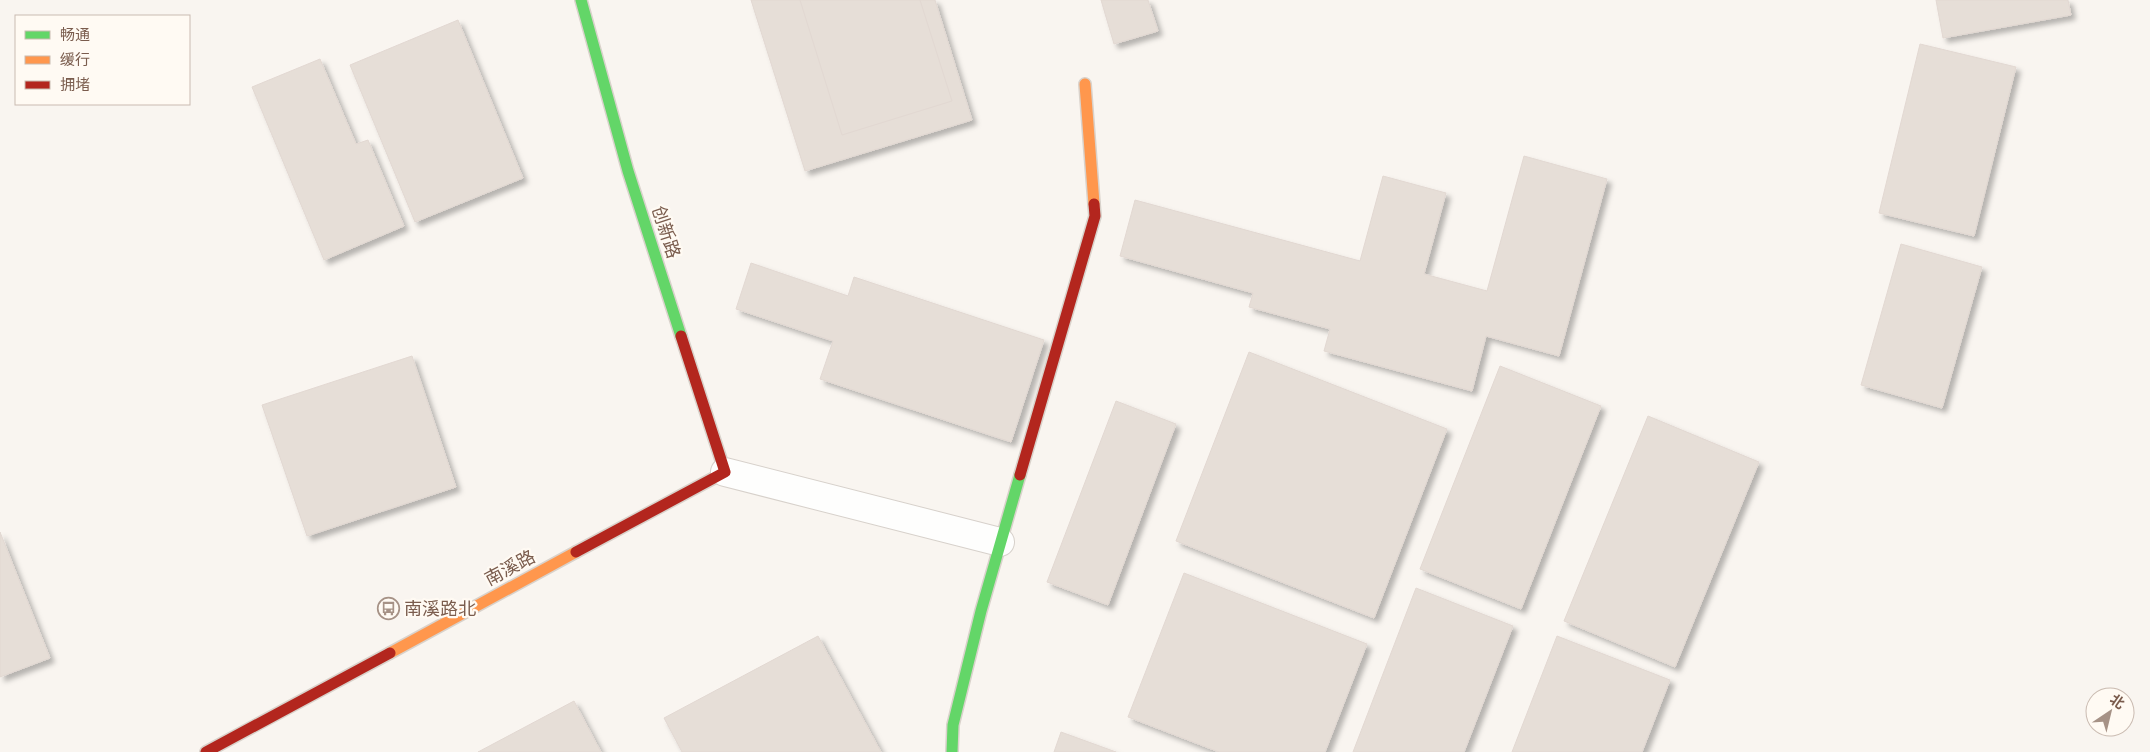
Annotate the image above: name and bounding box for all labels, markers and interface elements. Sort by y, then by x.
legend [15,15,190,105]
text: 畅通 [60,25,90,44]
text: 缓行 [60,50,90,69]
text: 拥堵 [60,75,90,94]
street label: 创新路 [647,203,685,261]
street label: 南溪路 [481,546,539,590]
bus stop icon: 南溪路北 [376,597,400,621]
place label: 南溪路北 [404,598,476,620]
north arrow [2085,687,2135,737]
text: 北 [2107,690,2128,713]

